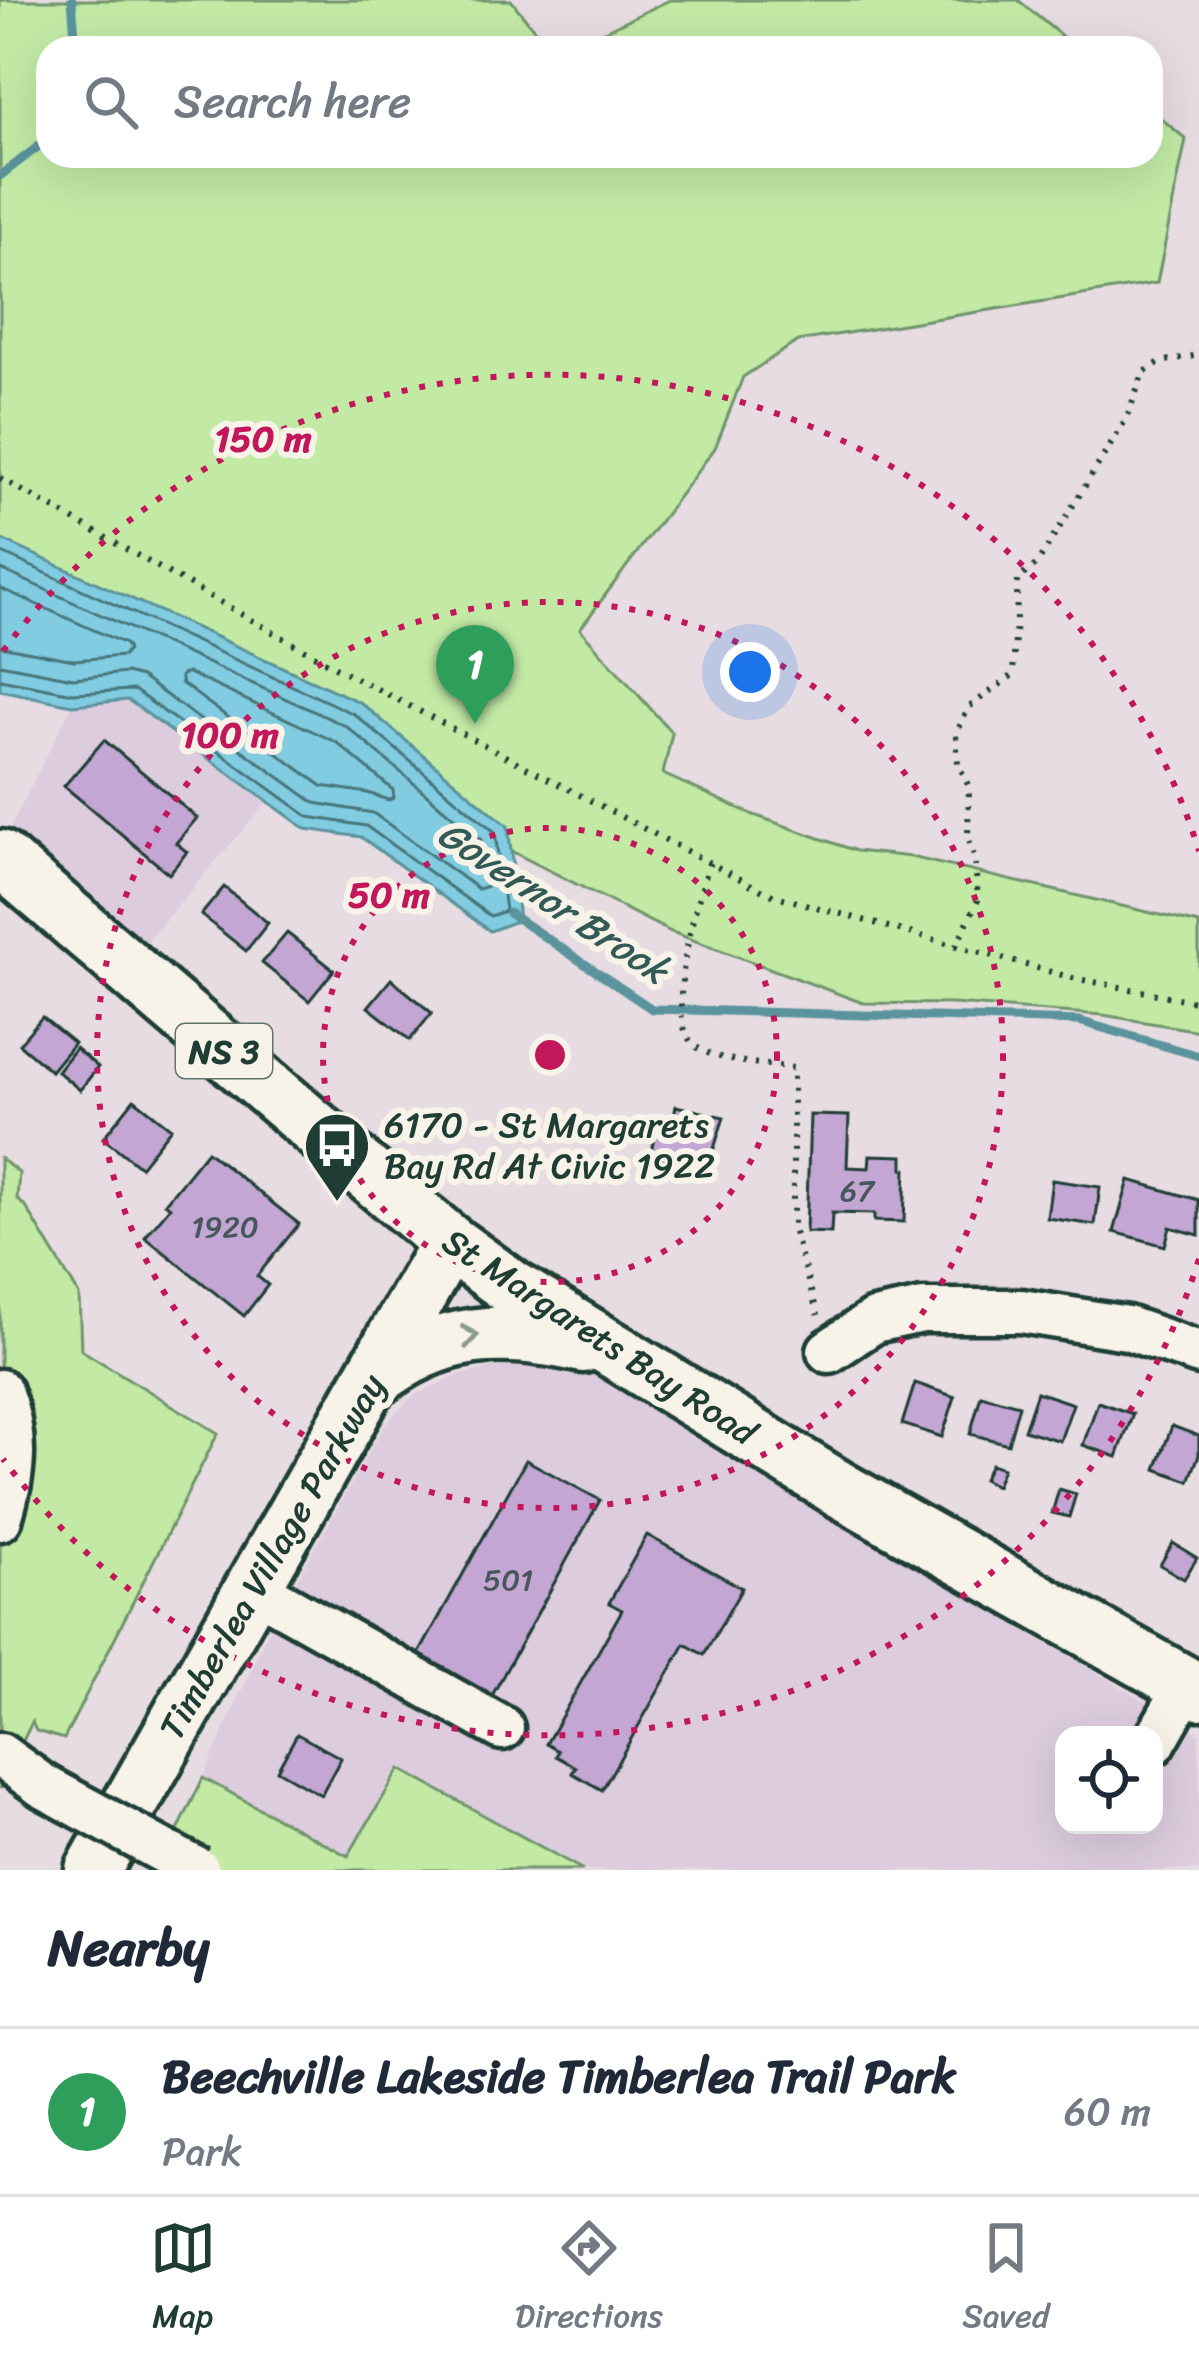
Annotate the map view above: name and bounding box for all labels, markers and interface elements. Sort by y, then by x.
search box [36,36,1163,168]
text: Search here [174,62,411,142]
icon: search [78,69,144,135]
text: 150 m [214,407,312,471]
pin: 1 [436,625,514,724]
your location [720,642,780,702]
text: 100 m [181,703,279,767]
water label: Governor Brook [423,800,686,1004]
text: 50 m [348,863,430,927]
road number: NS 3 [176,1024,272,1078]
centre of rings [529,1034,571,1076]
place label: 6170 - St Margarets Bay Rd At Civic 1922 [384,1093,715,1198]
bus stop icon: 6170 - St Margarets Bay Rd At Civic 1922 [302,1110,372,1204]
house number: 67 [840,1164,876,1218]
house number: 1920 [191,1200,259,1254]
street label: St Margarets Bay Road [429,1210,772,1464]
one-way arrow [460,1325,480,1350]
street label: Timberlea Village Parkway [141,1361,403,1752]
house number: 501 [483,1553,533,1607]
map controls [1055,1726,1163,1834]
button: locate [1055,1726,1163,1834]
text: Nearby [48,1903,209,1993]
text: Beechville Lakeside Timberlea Trail Park [162,2037,956,2117]
text: 1 [79,2077,95,2146]
text: 60 m [1064,2077,1151,2146]
text: Park [162,2117,242,2186]
tab: Map [150,2215,216,2345]
tab: Directions [515,2215,663,2345]
tab: Saved [962,2215,1049,2345]

